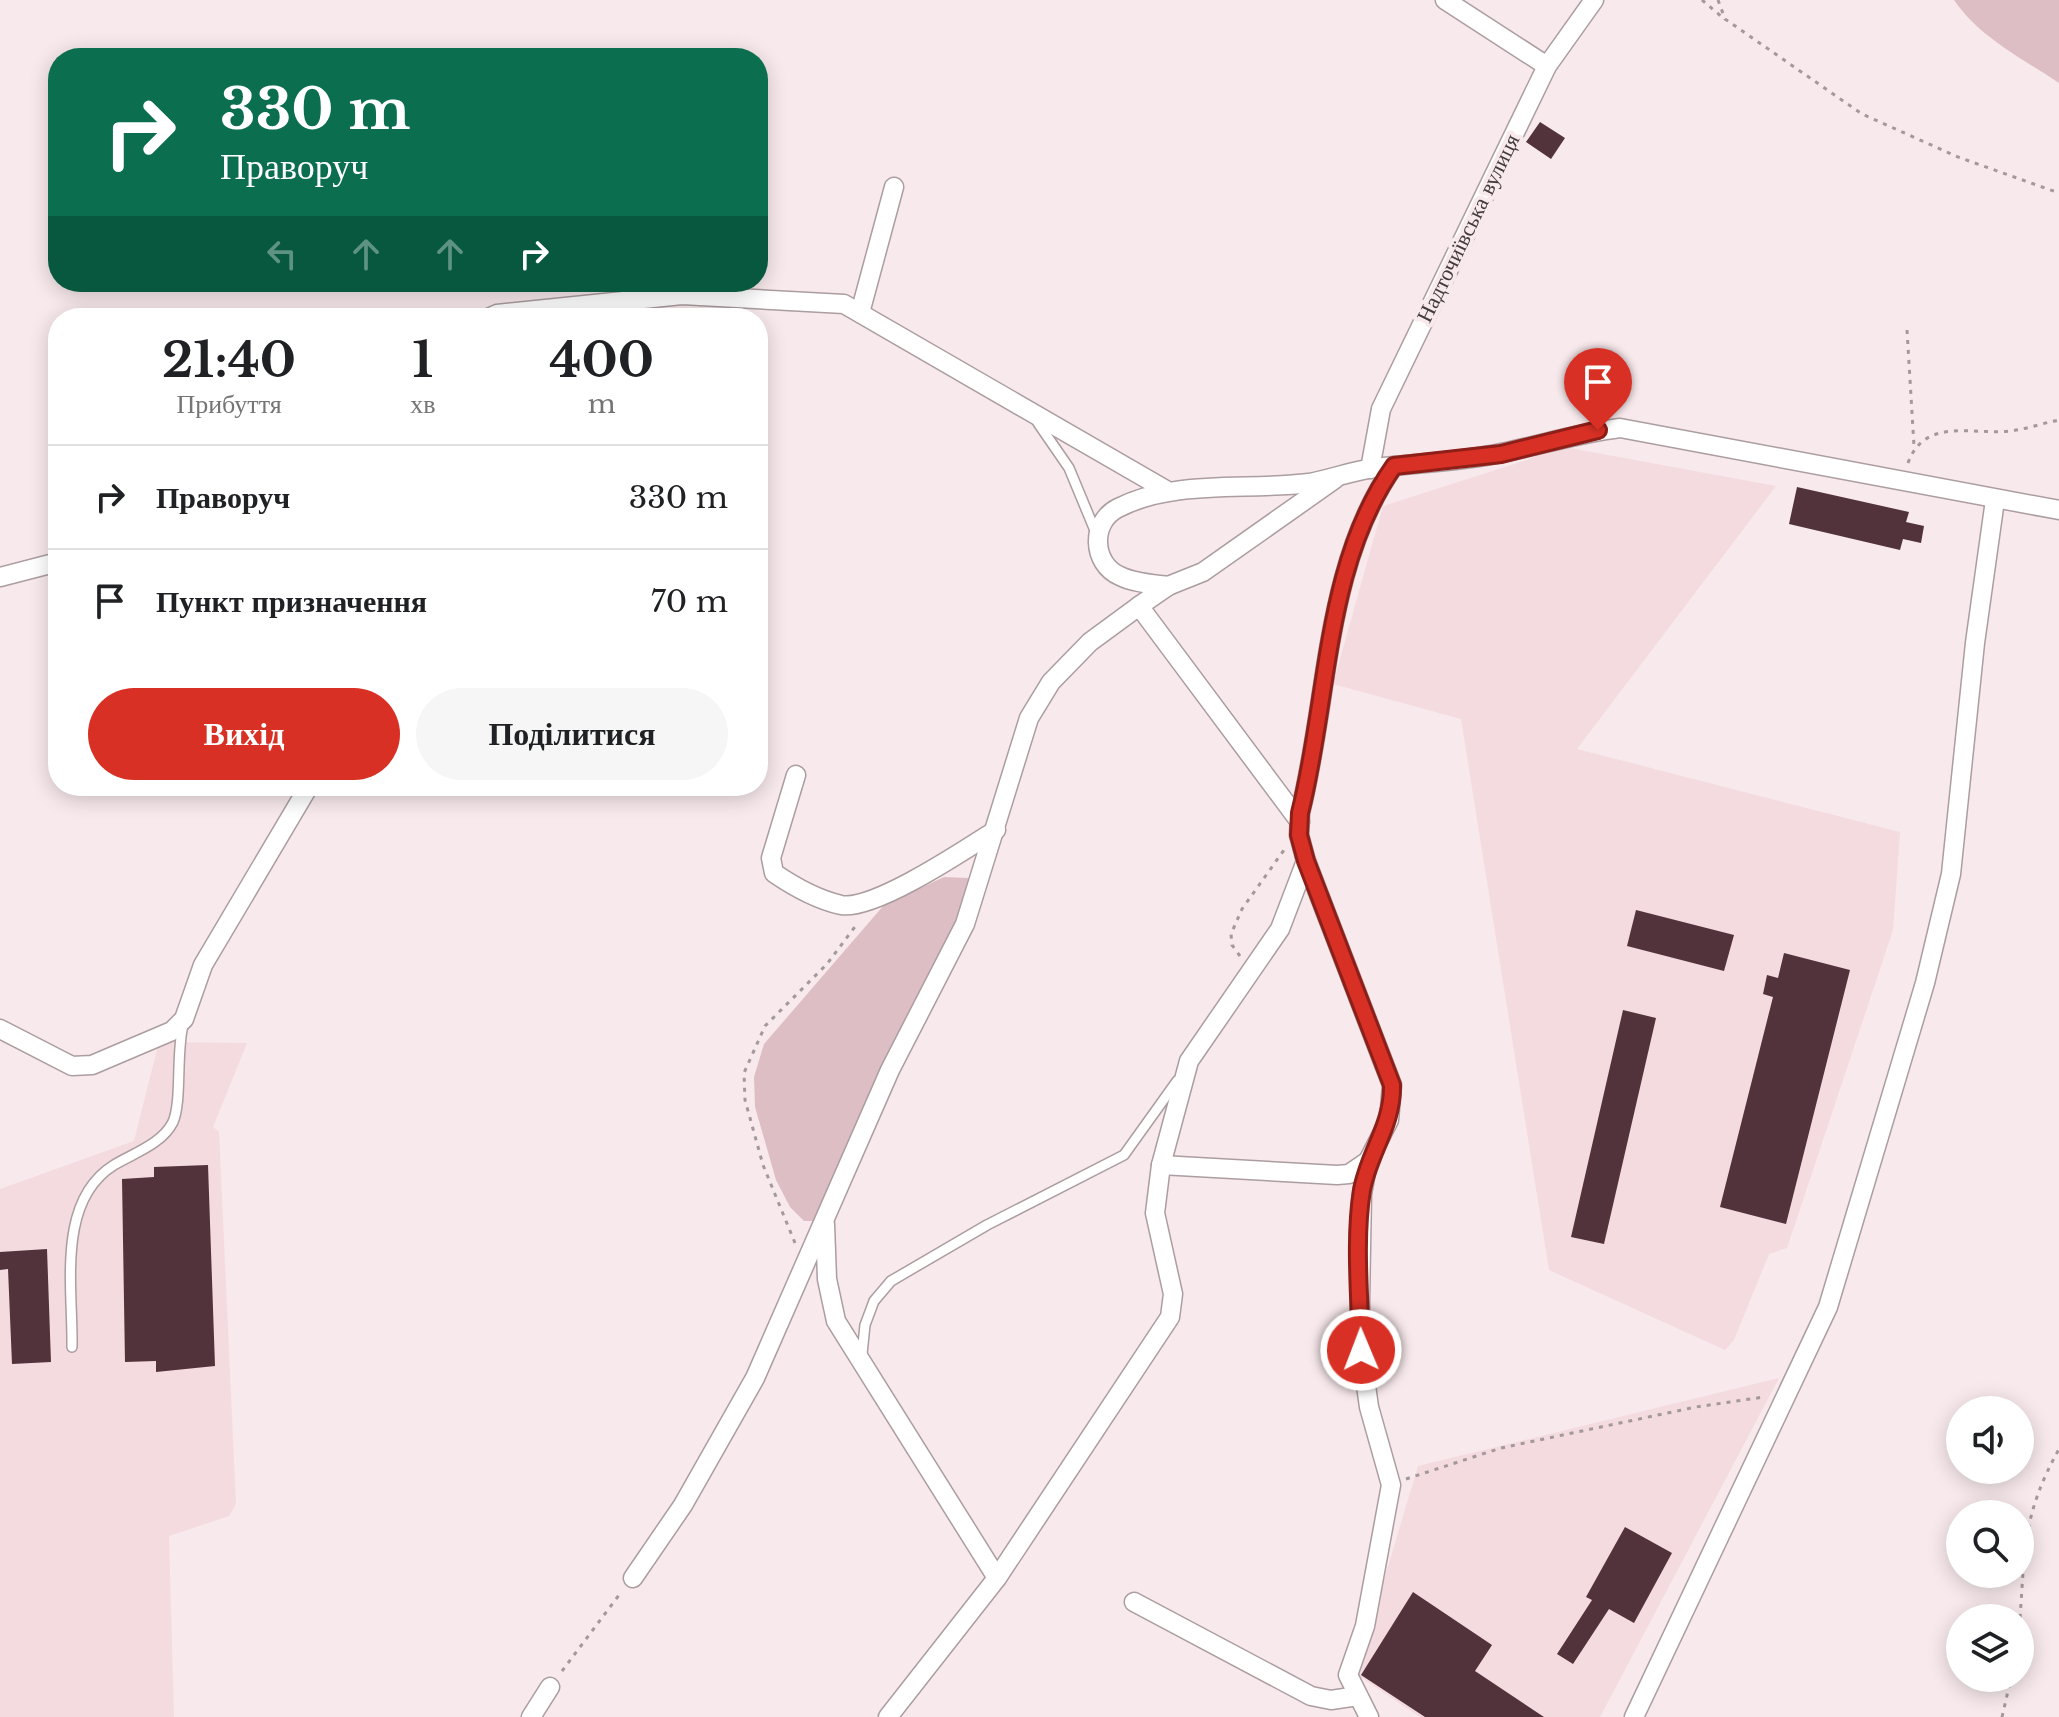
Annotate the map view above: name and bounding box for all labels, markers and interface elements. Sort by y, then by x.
text: 330 m [220,75,410,144]
icon: right [88,80,192,184]
street label: Надточиївська вулиця [1411,129,1525,327]
text: Праворуч [220,144,368,189]
icon: left [260,232,304,276]
icon: ahead [344,232,388,276]
icon: ahead [428,232,472,276]
icon: right [512,232,556,276]
text: 21:40 [162,330,296,390]
text: 1 [412,330,433,390]
text: 400 [550,330,654,390]
pin [1564,348,1632,430]
icon: arrive [1576,360,1620,404]
text: Прибуття [176,388,282,420]
text: хв [410,388,435,420]
text: m [588,388,616,420]
icon: right [88,475,132,519]
text: Праворуч [156,479,290,516]
text: 330 m [629,479,728,516]
icon: arrive [88,579,132,623]
text: Пункт призначення [156,583,427,620]
text: 70 m [651,583,728,620]
button: Вихід [88,688,400,780]
button: Поділитися [416,688,728,780]
position arrow [1319,1308,1403,1392]
map controls [1946,1396,2034,1692]
button: sound [1946,1396,2034,1484]
button: search [1946,1500,2034,1588]
button: layers [1946,1604,2034,1692]

